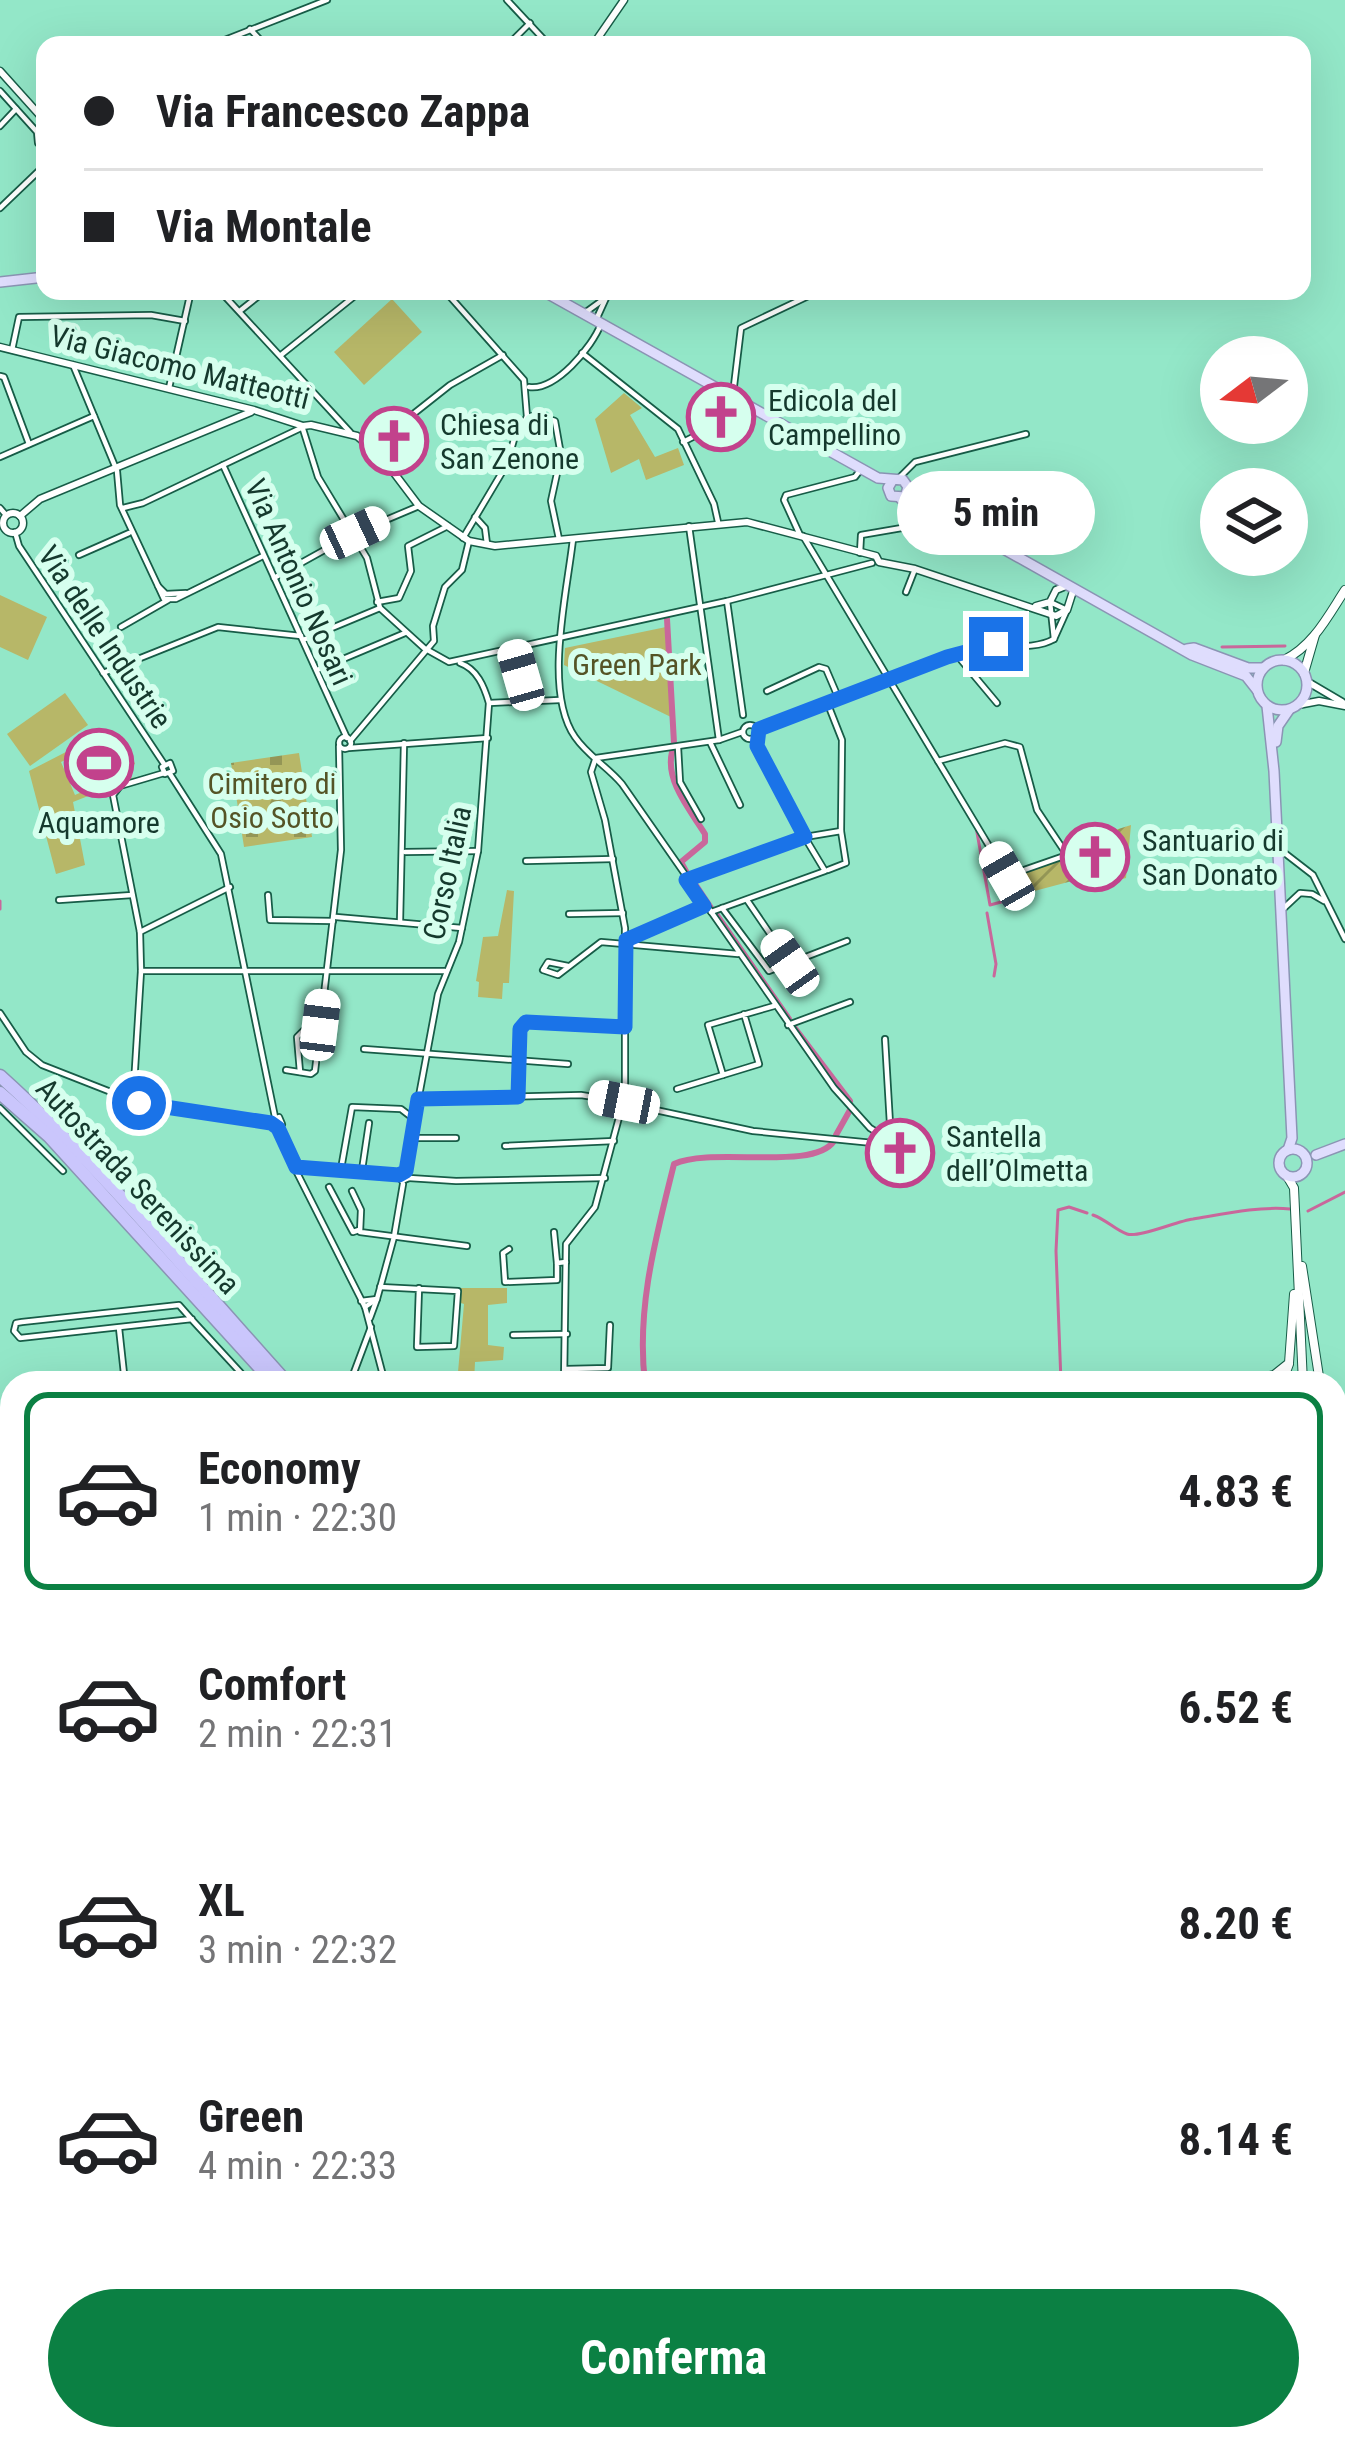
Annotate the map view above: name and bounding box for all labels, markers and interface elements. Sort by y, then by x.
text: Via Francesco Zappa [156,85,530,138]
text: Via Montale [156,200,371,253]
street label: Via Giacomo Matteotti [47,318,313,416]
north arrow [1200,336,1308,444]
map controls [1200,336,1308,576]
church icon: Edicola del Campellino [686,382,756,452]
place label: Edicola del Campellino [768,383,901,452]
church icon: Chiesa di San Zenone [359,406,429,476]
place label: Chiesa di San Zenone [440,407,579,476]
button: layers [1200,468,1308,576]
callout: 5 min [897,470,1095,554]
street label: Via Antonio Nosari [238,474,360,690]
text: 5 min [953,490,1039,536]
car [315,501,395,565]
street label: Via delle Industrie [31,539,179,735]
route end [969,617,1023,671]
car [494,635,548,715]
park label: Green Park [572,647,702,682]
sports icon: Aquamore [64,728,134,798]
park label: Cimitero di Osio Sotto [208,766,336,835]
street label: Corso Italia [416,803,478,943]
place label: Aquamore [38,805,160,840]
church icon: Santuario di San Donato [1060,822,1130,892]
place label: Santuario di San Donato [1142,823,1284,892]
car [973,836,1041,916]
car [755,923,825,1003]
car [298,987,342,1063]
street label: Autostrada Serenissima [29,1071,247,1301]
route start [112,1076,166,1130]
car [585,1077,663,1127]
church icon: Santella dell’Olmetta [865,1118,935,1188]
place label: Santella dell’Olmetta [946,1119,1088,1188]
icon: car [54,1437,162,1545]
text: Economy [198,1442,361,1495]
text: 4.83 € [1179,1465,1293,1518]
text: 1 min · 22:30 [198,1495,397,1541]
icon: car [54,1653,162,1761]
text: Comfort [198,1658,346,1711]
text: 6.52 € [1179,1681,1293,1734]
text: 2 min · 22:31 [198,1711,397,1757]
icon: car [54,1869,162,1977]
text: XL [198,1874,245,1927]
text: 8.20 € [1179,1897,1293,1950]
text: 3 min · 22:32 [198,1927,397,1973]
icon: car [54,2085,162,2193]
text: Green [198,2090,304,2143]
text: 8.14 € [1179,2113,1293,2166]
text: 4 min · 22:33 [198,2143,397,2189]
button: Conferma [48,2289,1299,2427]

